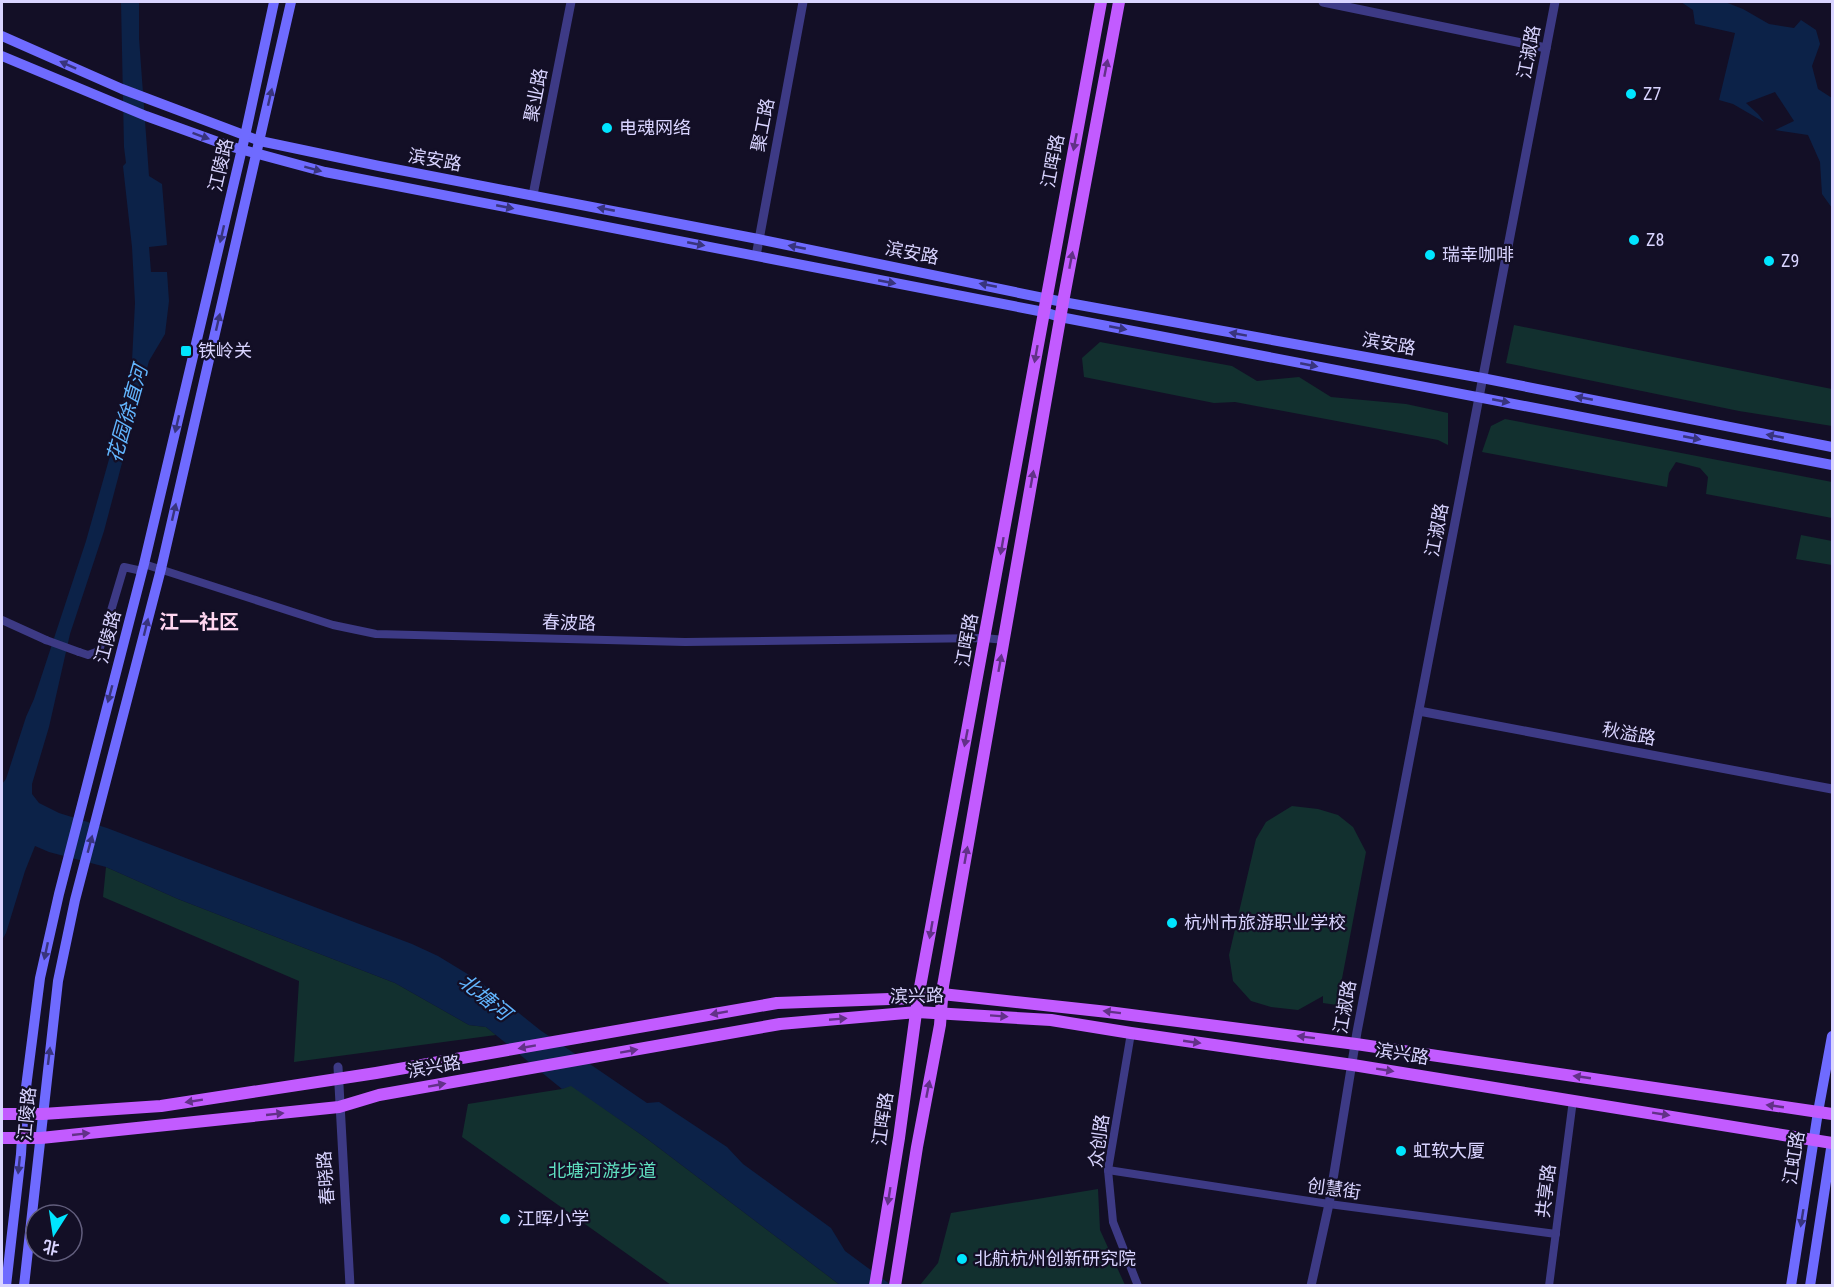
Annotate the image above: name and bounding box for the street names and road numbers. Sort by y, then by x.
street label: 江淑路 [1513,23,1544,80]
street label: 聚业路 [520,66,551,123]
street label: 聚工路 [747,96,778,153]
street label: 江晖路 [1037,132,1068,189]
street label: 江陵路 [204,136,237,194]
street label: 滨安路 [407,144,463,175]
street label: 滨安路 [884,237,941,268]
street label: 滨安路 [1361,328,1417,359]
street label: 江淑路 [1421,501,1452,558]
street label: 江陵路 [90,608,125,666]
street label: 春波路 [542,611,596,634]
street label: 江晖路 [951,612,982,668]
street label: 秋溢路 [1601,718,1658,749]
street label: 江淑路 [1329,979,1360,1035]
street label: 滨兴路 [890,985,944,1006]
street label: 滨兴路 [1374,1039,1430,1068]
street label: 滨兴路 [406,1051,462,1082]
street label: 江陵路 [14,1086,39,1142]
street label: 江晖路 [868,1091,897,1147]
street label: 众创路 [1084,1113,1113,1169]
street label: 江虹路 [1779,1130,1808,1186]
street label: 春晓路 [313,1150,338,1206]
street label: 共享路 [1532,1163,1559,1219]
street label: 创慧街 [1306,1174,1362,1203]

